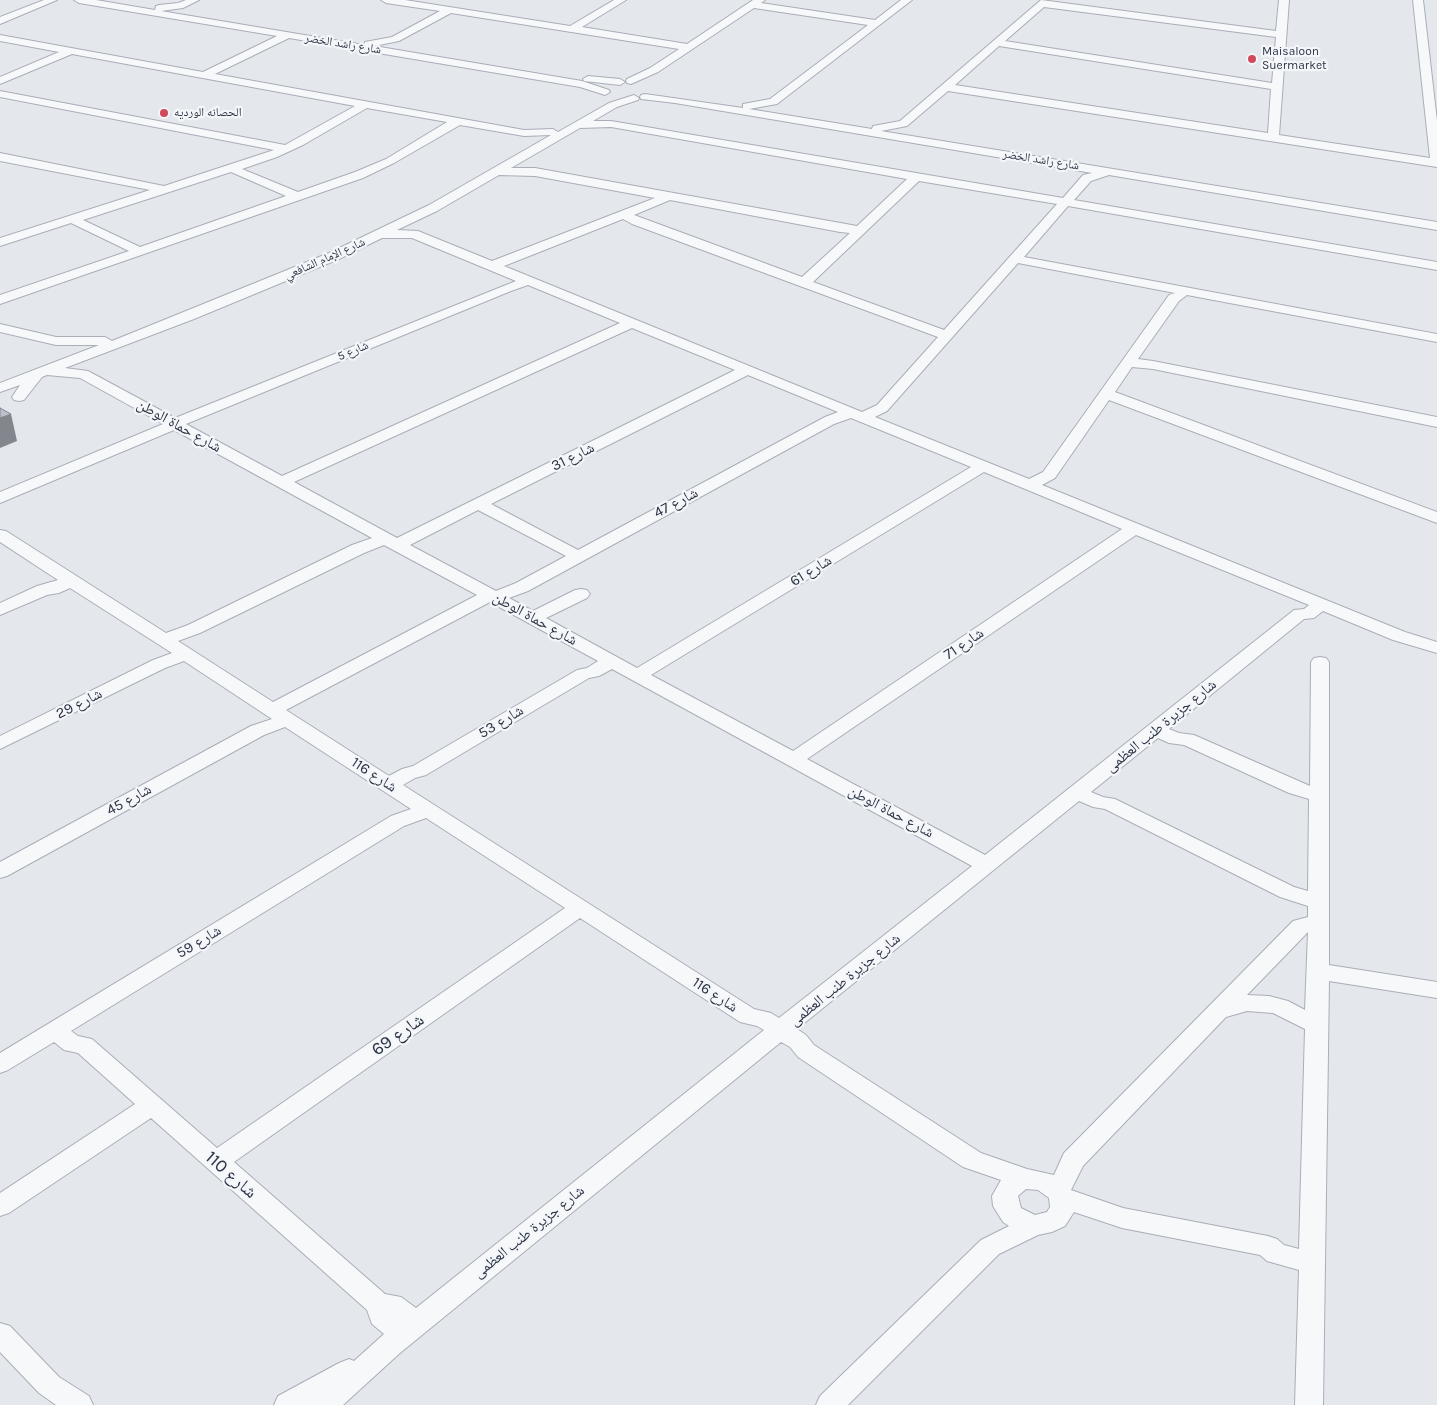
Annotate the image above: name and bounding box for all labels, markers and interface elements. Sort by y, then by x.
street label: شارع راشد الخضر [304,31,382,57]
place label: Maisaloon Suermarket [1262,45,1327,73]
marker: Maisaloon Suermarket [1246,53,1258,65]
place label: الحصانه الورديه [174,106,241,120]
marker: الحصانه الورديه [158,107,170,119]
street label: شارع راشد الخضر [1002,147,1080,173]
street label: شارع الإمام الشافعي [283,235,367,283]
street label: شارع 5 [335,338,371,364]
street label: شارع حماة الوطن [134,395,224,457]
street label: شارع 31 [548,439,598,475]
street label: شارع 47 [651,484,701,522]
street label: شارع 61 [787,552,835,590]
street label: شارع حماة الوطن [490,588,580,650]
street label: شارع 71 [941,624,987,664]
street label: شارع جزيرة طنب العظمى [1102,676,1220,776]
street label: شارع 29 [53,685,105,723]
street label: شارع 53 [475,702,527,742]
street label: شارع 116 [348,754,400,796]
street label: شارع 45 [103,780,155,820]
street label: شارع حماة الوطن [845,782,937,842]
street label: شارع 59 [173,922,225,962]
street label: شارع جزيرة طنب العظمى [786,930,904,1030]
street label: شارع 116 [689,974,741,1016]
street label: شارع 69 [368,1009,428,1061]
street label: شارع 110 [201,1147,261,1203]
street label: شارع جزيرة طنب العظمى [470,1182,588,1282]

